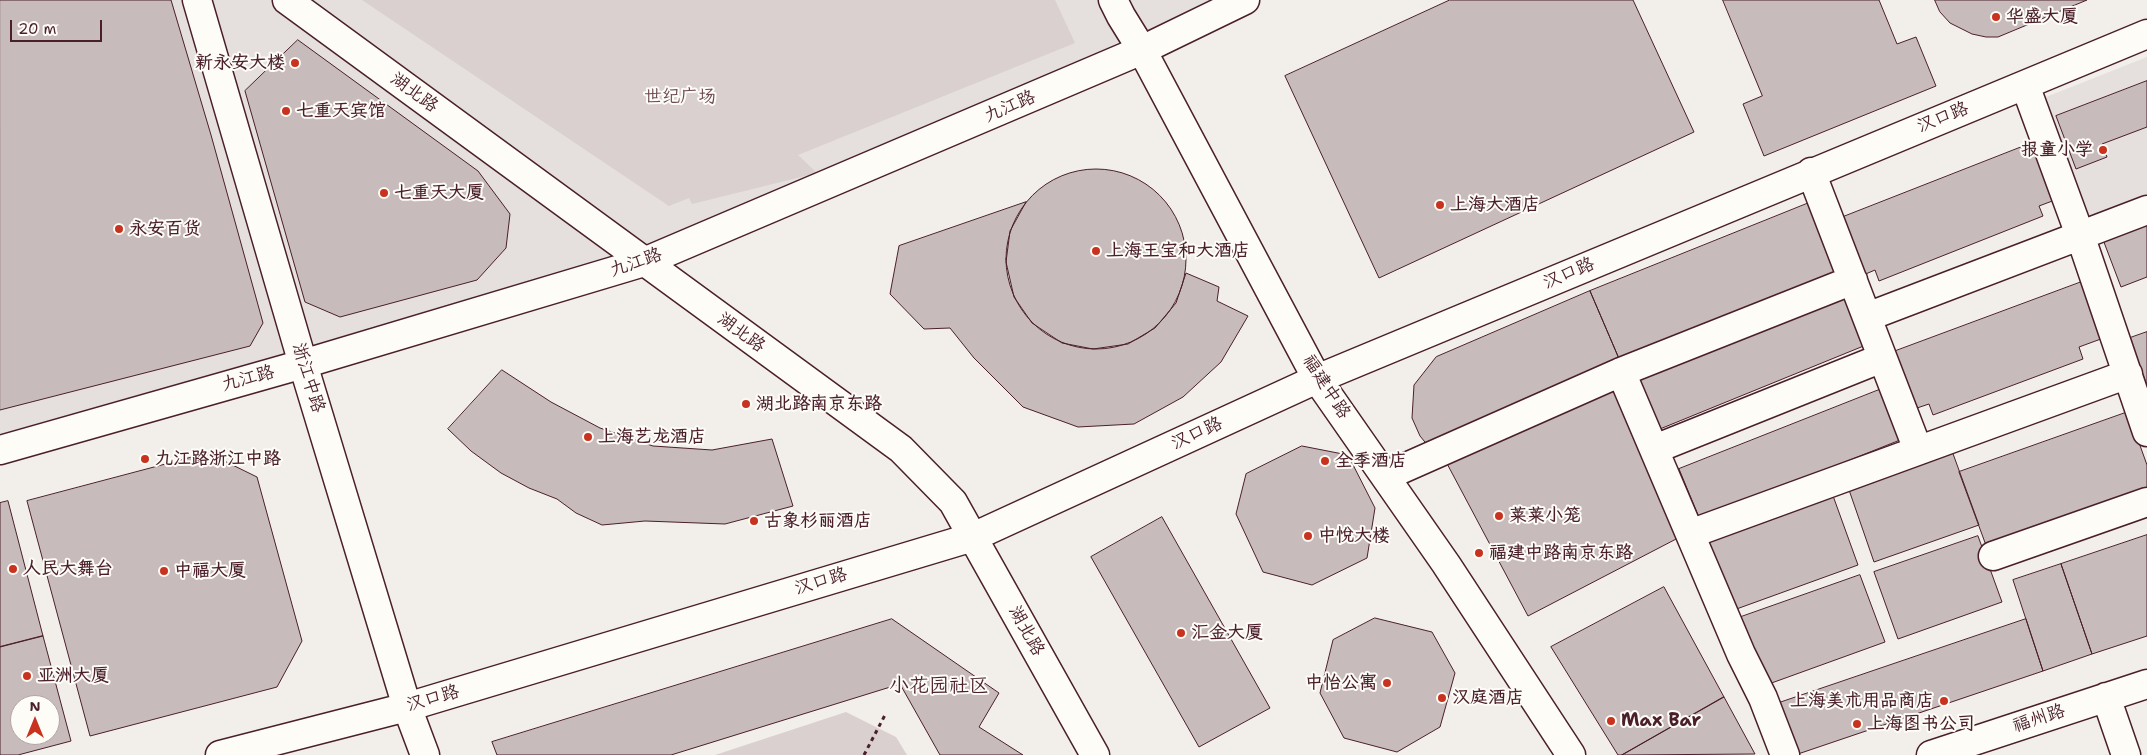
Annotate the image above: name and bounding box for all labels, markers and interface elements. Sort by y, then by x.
place label: 华盛大厦 [2006,6,2078,28]
scale bar [12,10,105,42]
marker: 华盛大厦 [1990,11,2002,23]
text: 20 m [18,19,57,39]
place label: 新永安大楼 [195,52,285,74]
marker: 新永安大楼 [289,57,301,69]
street label: 湖北路 [386,68,442,118]
park label: 世纪广场 [644,86,716,108]
street label: 九江路 [981,87,1039,127]
street label: 汉口路 [1914,98,1972,138]
place label: 七重天宾馆 [296,100,386,122]
marker: 七重天宾馆 [280,105,292,117]
place label: 报童小学 [2021,139,2093,161]
marker: 报童小学 [2097,144,2109,156]
place label: 七重天大厦 [394,182,484,204]
marker: 七重天大厦 [378,187,390,199]
place label: 上海大酒店 [1450,194,1540,216]
marker: 上海大酒店 [1434,199,1446,211]
place label: 永安百货 [129,218,201,240]
marker: 永安百货 [113,223,125,235]
place label: 上海王宝和大酒店 [1106,240,1250,262]
street label: 九江路 [607,244,665,282]
marker: 上海王宝和大酒店 [1090,245,1102,257]
street label: 汉口路 [1540,254,1598,294]
street label: 湖北路 [713,308,769,358]
street label: 浙江中路 [287,340,329,416]
street label: 福建中路 [1297,351,1355,423]
street label: 九江路 [219,362,277,396]
place label: 湖北路南京东路 [756,393,882,415]
marker: 湖北路南京东路 [740,398,752,410]
street label: 汉口路 [1168,413,1226,455]
place label: 上海艺龙酒店 [598,426,706,448]
marker: 上海艺龙酒店 [582,431,594,443]
place label: 九江路浙江中路 [155,448,281,470]
place label: 全季酒店 [1335,450,1407,472]
marker: 九江路浙江中路 [139,453,151,465]
marker: 全季酒店 [1319,455,1331,467]
place label: 莱莱小笼 [1509,505,1581,527]
place label: 古象杉丽酒店 [764,510,872,532]
marker: 莱莱小笼 [1493,510,1505,522]
marker: 古象杉丽酒店 [748,515,760,527]
place label: 中悦大楼 [1318,525,1390,547]
marker: 中悦大楼 [1302,530,1314,542]
place label: 福建中路南京东路 [1489,542,1633,564]
marker: 福建中路南京东路 [1473,547,1485,559]
place label: 人民大舞台 [23,558,113,580]
place label: 中福大厦 [174,560,246,582]
marker: 人民大舞台 [7,563,19,575]
street label: 汉口路 [792,564,850,600]
marker: 中福大厦 [158,565,170,577]
street label: 湖北路 [1003,602,1049,660]
place label: 汇金大厦 [1191,622,1263,644]
marker: 汇金大厦 [1175,627,1187,639]
place label: 亚洲大厦 [37,665,109,687]
marker: 亚洲大厦 [21,670,33,682]
place label: 中怡公寓 [1305,672,1377,694]
district label: 小花园社区 [889,675,989,699]
marker: 中怡公寓 [1381,677,1393,689]
street label: 汉口路 [404,681,462,717]
place label: 汉庭酒店 [1452,687,1524,709]
place label: 上海美术用品商店 [1790,690,1934,712]
marker: 汉庭酒店 [1436,692,1448,704]
north arrow [10,695,60,745]
marker: 上海美术用品商店 [1938,695,1950,707]
text: N [29,697,41,715]
street label: 福州路 [2010,700,2068,738]
place label: Max Bar [1621,710,1701,732]
place label: 上海图书公司 [1867,713,1975,735]
marker: Max Bar [1605,715,1617,727]
marker: 上海图书公司 [1851,718,1863,730]

